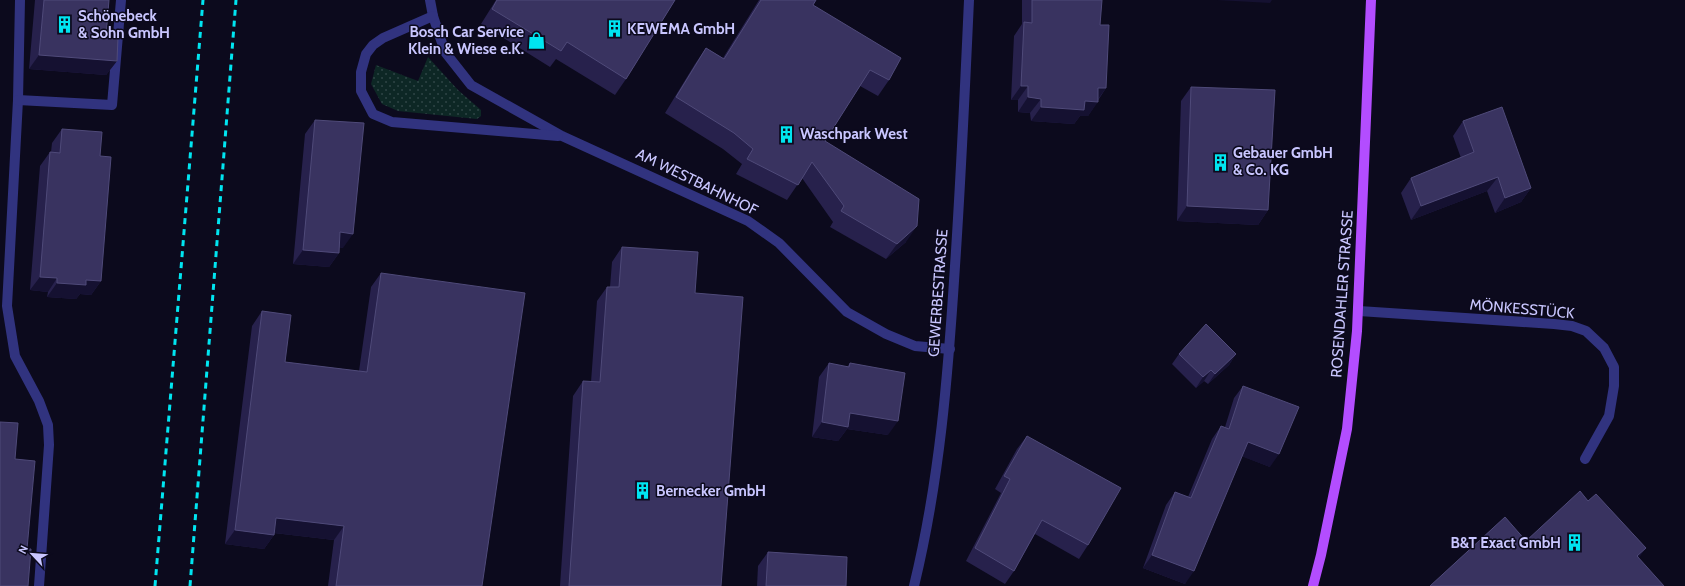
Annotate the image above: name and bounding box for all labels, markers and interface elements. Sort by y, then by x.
place label: Schönebeck & Sohn GmbH [78,7,170,42]
building icon: Schönebeck & Sohn GmbH [55,15,75,35]
building icon: KEWEMA GmbH [604,19,624,39]
place label: KEWEMA GmbH [627,20,735,38]
place label: Bosch Car Service Klein & Wiese e.K. [408,23,524,58]
shop icon: Bosch Car Service Klein & Wiese e.K. [527,31,547,51]
building icon: Waschpark West [777,124,797,144]
place label: Waschpark West [800,125,908,143]
place label: Gebauer GmbH & Co. KG [1233,144,1333,179]
street label: AM WESTBAHNHOF [633,145,761,219]
building icon: Gebauer GmbH & Co. KG [1210,152,1230,172]
street label: ROSENDAHLER STRASSE [1327,210,1357,378]
street label: GEWERBESTRASSE [925,228,951,358]
street label: MÖNKESSTÜCK [1469,295,1576,323]
building icon: Bernecker GmbH [633,481,653,501]
place label: Bernecker GmbH [656,482,766,500]
building icon: B&T Exact GmbH [1564,533,1584,553]
north arrow [12,534,52,574]
place label: B&T Exact GmbH [1450,534,1561,552]
text: N [15,543,31,556]

